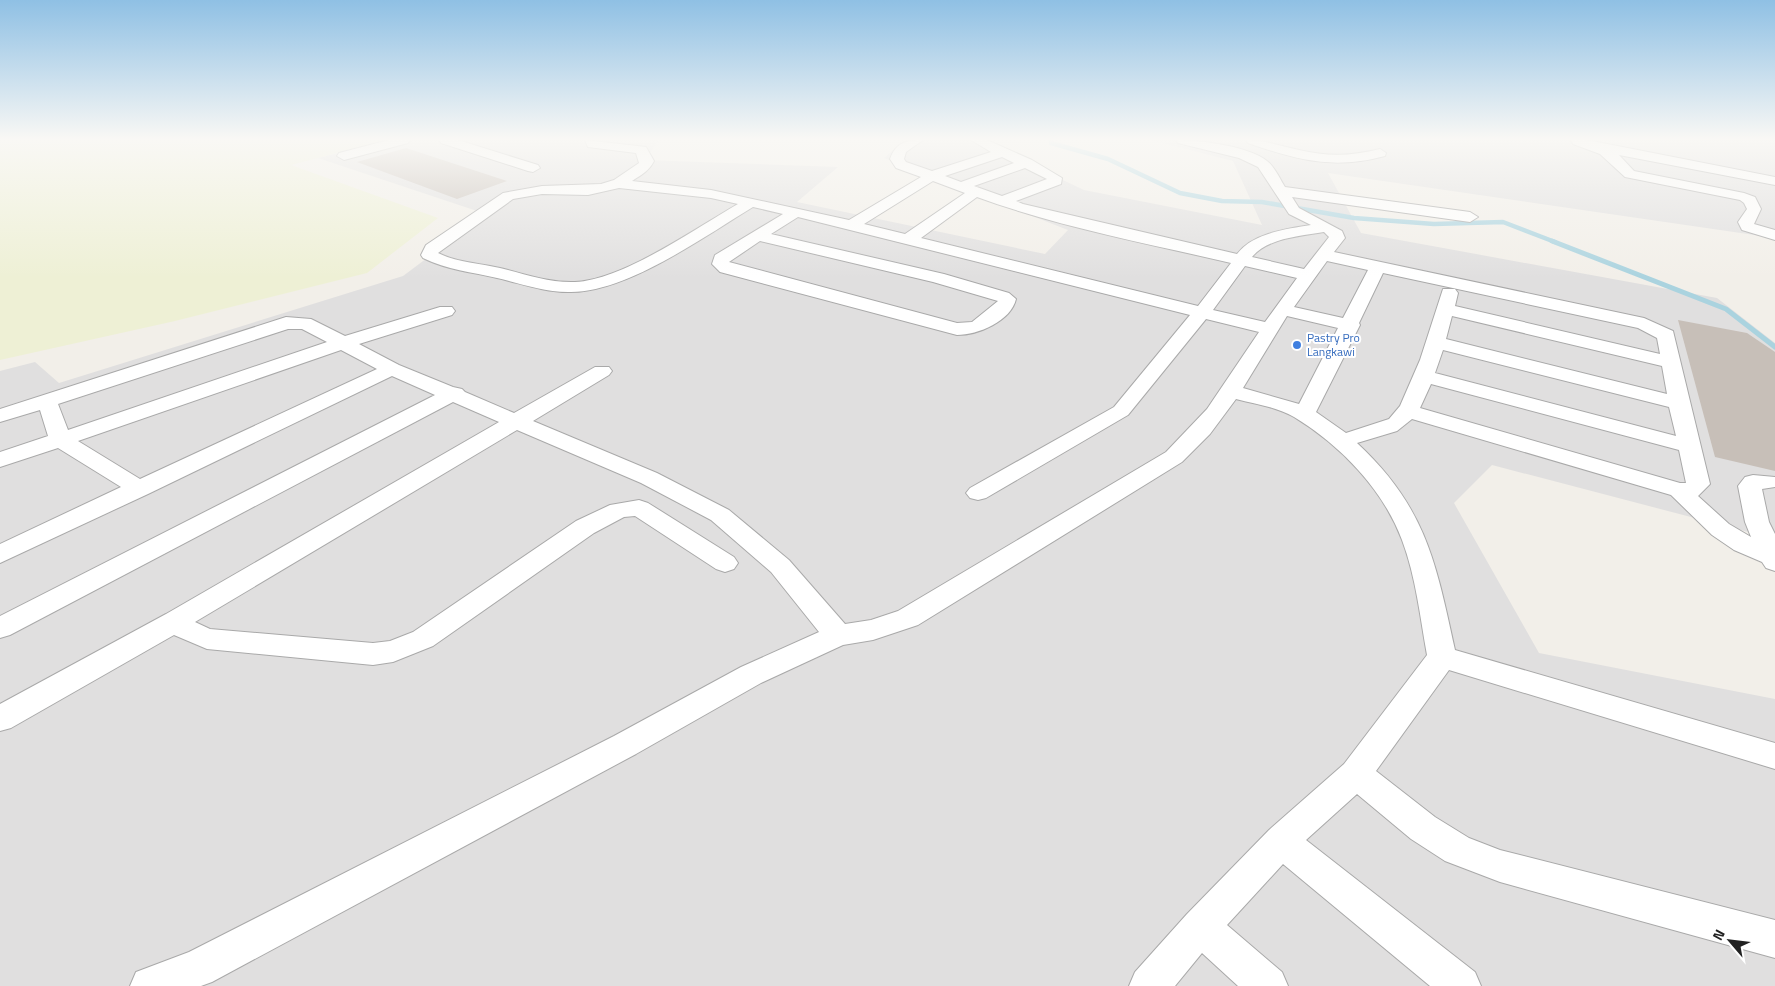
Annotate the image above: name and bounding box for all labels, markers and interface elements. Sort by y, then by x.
place label: Pastry Pro Langkawi [1307,328,1360,361]
marker: Pastry Pro Langkawi [1291,339,1303,351]
north arrow [1705,916,1755,966]
text: N [1707,925,1730,944]

